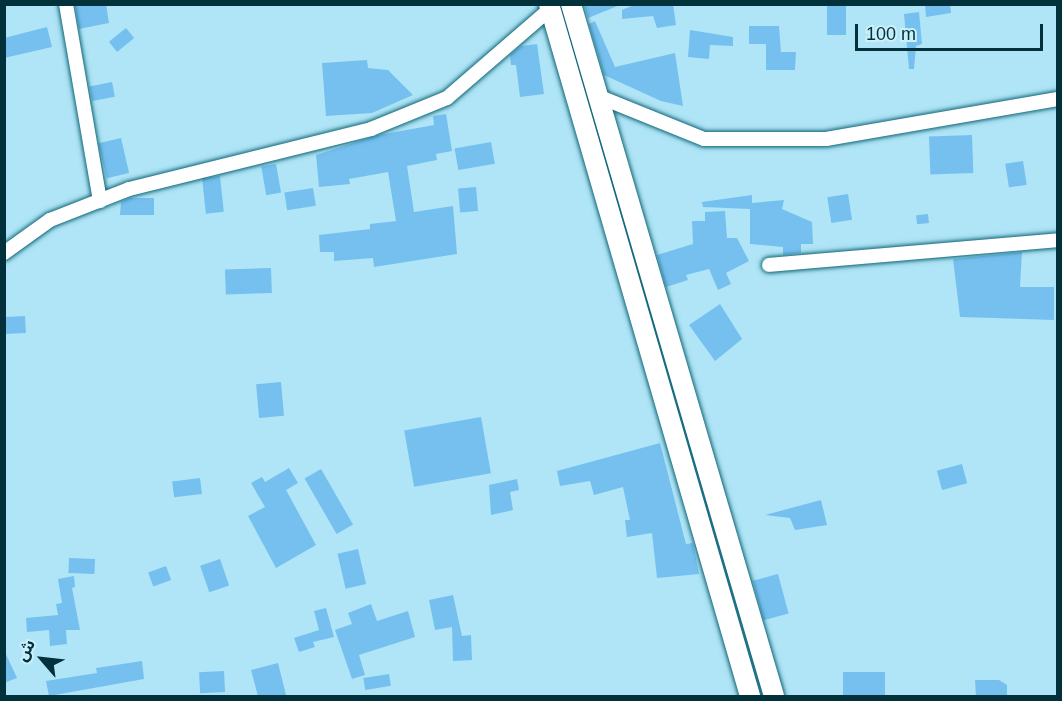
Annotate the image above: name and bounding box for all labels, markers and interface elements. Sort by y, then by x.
scale bar [858,12,1046,50]
text: 100 m [866,24,916,44]
north arrow [12,629,72,689]
text: ش [13,637,38,664]

